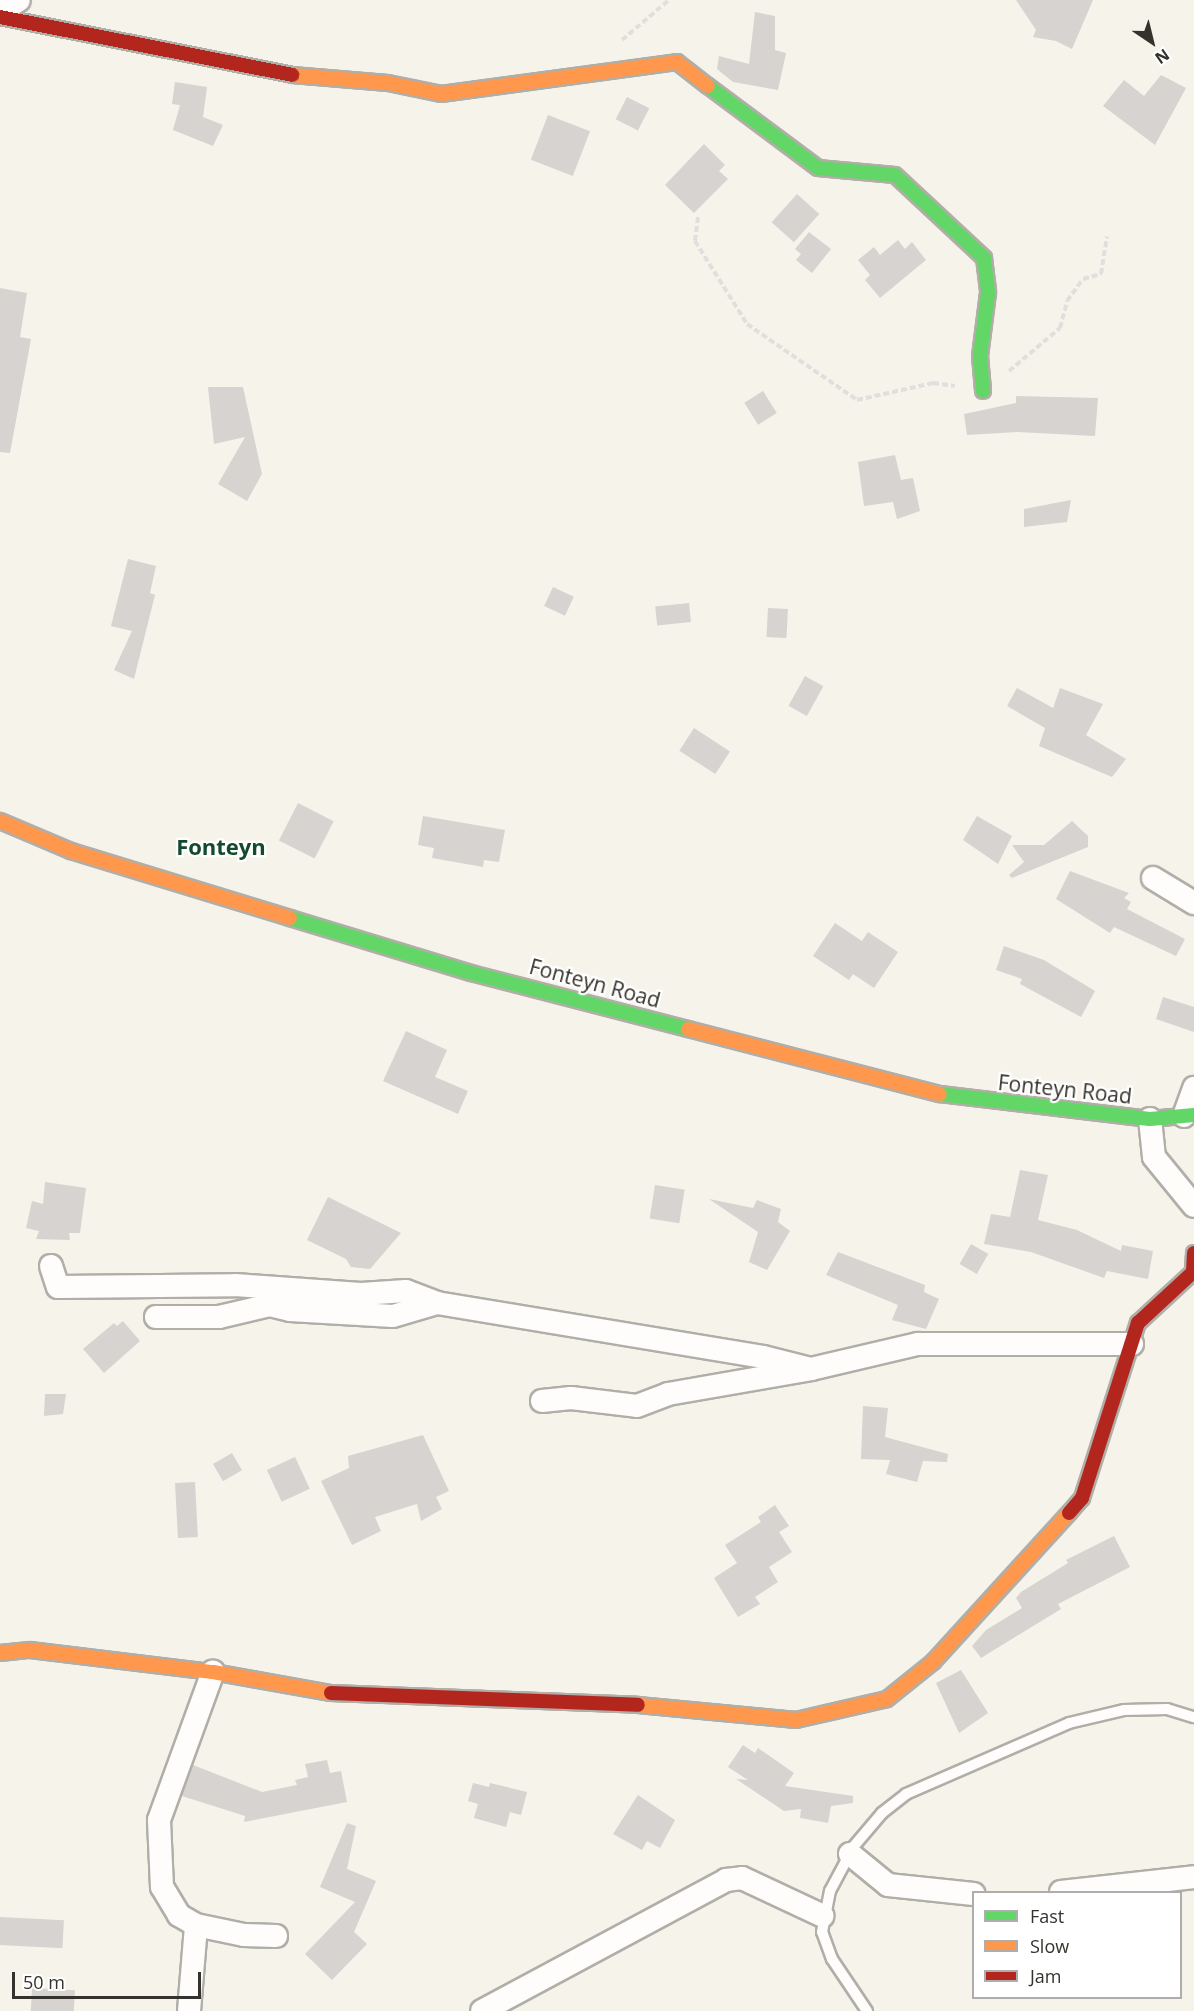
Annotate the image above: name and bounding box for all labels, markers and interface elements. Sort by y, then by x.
north arrow [1122,12,1182,72]
text: N [1151,44,1174,69]
district label: Fonteyn [176,834,266,860]
street label: Fonteyn Road [527,953,663,1013]
street label: Fonteyn Road [997,1069,1133,1109]
legend [972,1891,1182,1999]
text: Fast [1030,1904,1064,1928]
text: Slow [1030,1934,1069,1958]
scale bar [15,1960,204,1998]
text: Jam [1030,1964,1062,1988]
text: 50 m [23,1970,65,1994]

